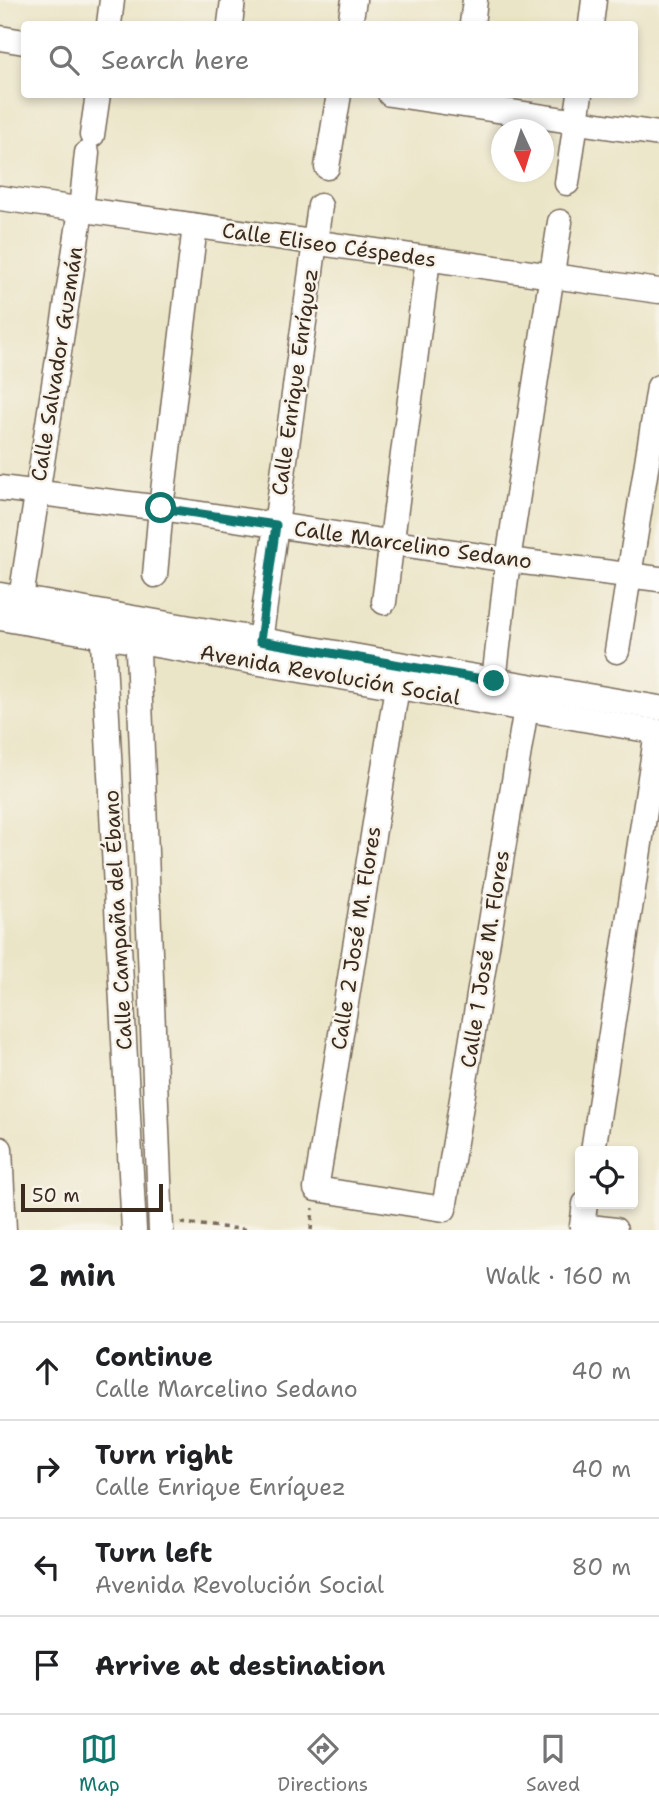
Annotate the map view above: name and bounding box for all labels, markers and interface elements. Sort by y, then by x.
search box [21,21,638,98]
icon: search [45,41,83,79]
text: Search here [101,42,250,77]
north arrow [491,119,554,182]
street label: Calle Eliseo Céspedes [220,216,438,274]
street label: Calle Salvador Guzmán [25,244,89,483]
street label: Calle Enrique Enríquez [265,267,325,497]
route start [145,492,176,523]
street label: Calle Marcelino Sedano [292,514,534,576]
street label: Avenida Revolución Social [198,638,463,712]
route end [478,665,509,696]
street label: Calle Campaña del Ébano [96,789,139,1051]
street label: Calle 2 José M. Flores [324,824,388,1052]
street label: Calle 1 José M. Flores [454,848,516,1070]
map controls [575,1146,638,1209]
button: locate [575,1146,638,1209]
scale bar [21,1181,163,1213]
text: 50 m [32,1183,80,1208]
text: 2 min [28,1255,115,1296]
text: Walk · 160 m [485,1261,631,1291]
text: Continue [95,1339,213,1374]
icon: ahead [28,1352,66,1390]
text: 40 m [571,1356,631,1386]
text: Calle Marcelino Sedano [95,1374,358,1404]
text: Turn right [95,1437,233,1472]
icon: right [28,1450,66,1488]
text: 40 m [571,1454,631,1484]
text: Calle Enrique Enríquez [95,1472,346,1502]
text: Turn left [95,1535,212,1570]
icon: left [28,1548,66,1586]
text: 80 m [572,1552,631,1582]
text: Avenida Revolución Social [95,1570,384,1600]
icon: arrive [28,1646,66,1684]
text: Arrive at destination [95,1648,385,1683]
tab: Map [79,1730,120,1797]
tab: Directions [278,1730,368,1797]
tab: Saved [526,1730,580,1797]

